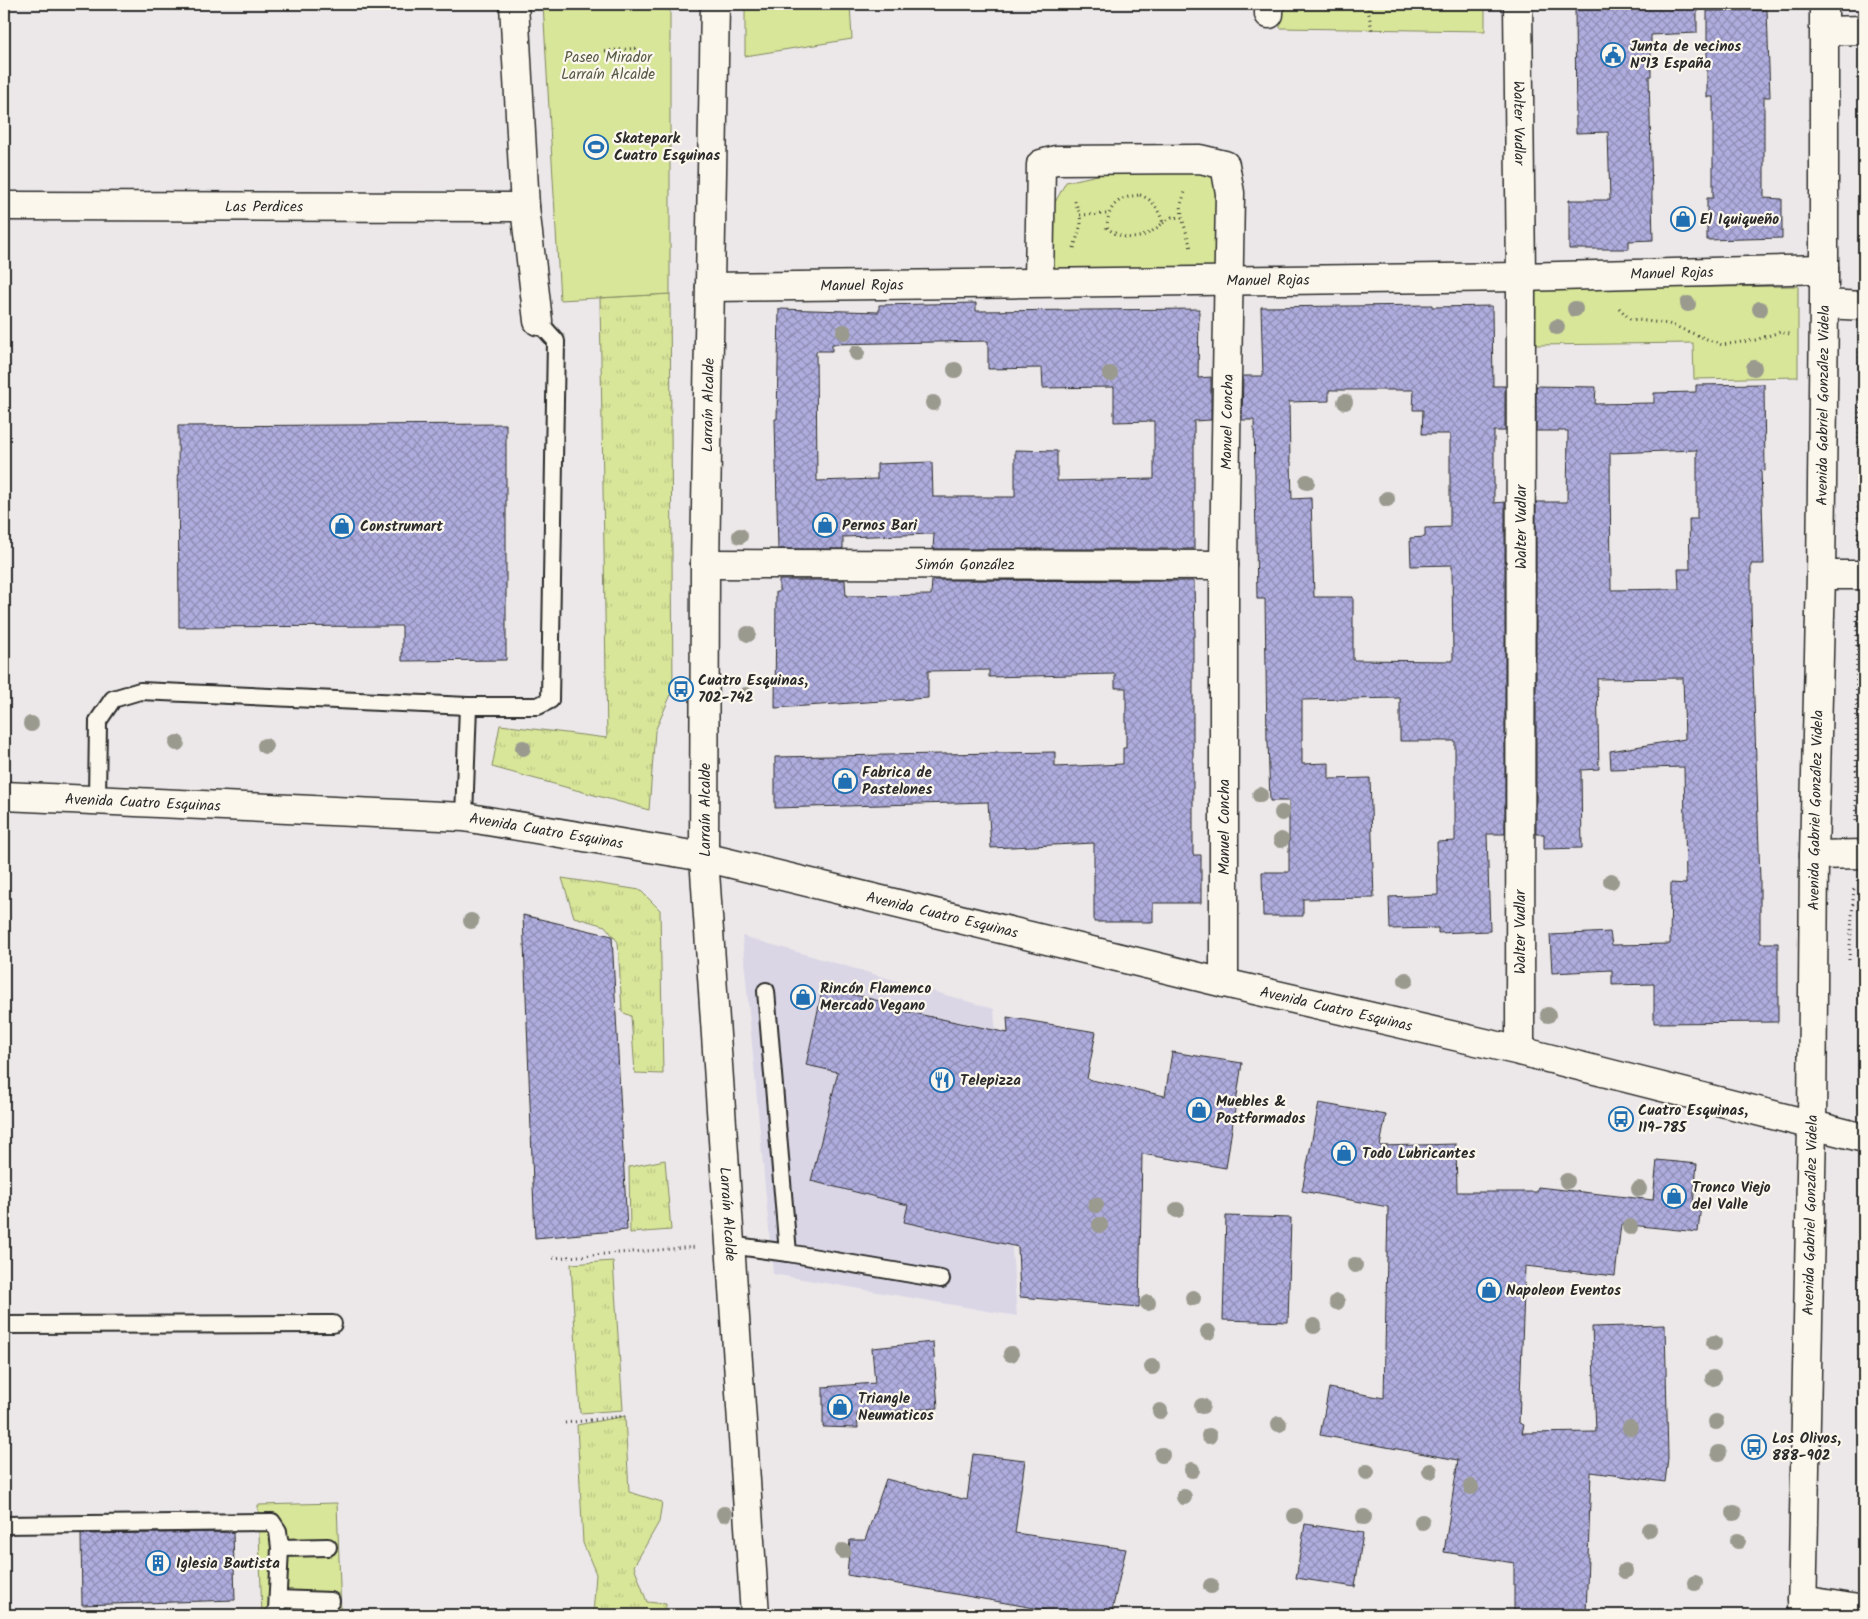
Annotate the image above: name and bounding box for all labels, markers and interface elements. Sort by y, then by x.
place label: Junta de vecinos N°13 España [1630,35,1741,76]
public building icon: Junta de vecinos N°13 España [1600,42,1626,68]
park label: Paseo Mirador Larraín Alcalde [561,46,655,87]
street label: Walter Vudlar [1506,81,1531,166]
place label: Skatepark Cuatro Esquinas [614,127,720,168]
sports icon: Skatepark Cuatro Esquinas [583,134,609,160]
street label: Las Perdices [225,195,304,220]
shop icon: El Iquiqueño [1670,206,1696,232]
place label: El Iquiqueño [1700,208,1779,232]
street label: Manuel Rojas [1630,261,1715,287]
street label: Manuel Rojas [1226,269,1310,294]
street label: Manuel Rojas [820,274,904,299]
street label: Avenida Gabriel González Videla [1811,305,1837,506]
street label: Larraín Alcalde [696,357,722,452]
street label: Manuel Concha [1215,374,1241,470]
street label: Walter Vudlar [1510,484,1534,569]
shop icon: Pernos Bari [812,512,838,538]
shop icon: Construmart [329,513,355,539]
place label: Pernos Bari [842,514,918,538]
place label: Construmart [360,515,443,539]
street label: Simón González [915,553,1015,578]
place label: Cuatro Esquinas, 702-742 [698,669,808,710]
bus stop icon: Cuatro Esquinas, 702-742 [668,676,694,702]
street label: Avenida Gabriel González Videla [1803,709,1831,911]
place label: Fabrica de Pastelones [862,761,932,802]
street label: Larraín Alcalde [694,763,718,857]
shop icon: Fabrica de Pastelones [832,768,858,794]
street label: Manuel Concha [1213,779,1237,875]
street label: Avenida Cuatro Esquinas [64,788,222,819]
street label: Avenida Cuatro Esquinas [467,807,626,856]
street label: Avenida Cuatro Esquinas [864,886,1021,946]
street label: Walter Vudlar [1509,889,1533,974]
place label: Rincón Flamenco Mercado Vegano [820,977,931,1018]
street label: Avenida Cuatro Esquinas [1257,981,1415,1039]
shop icon: Rincón Flamenco Mercado Vegano [790,984,816,1010]
restaurant icon: Telepizza [929,1067,955,1093]
place label: Telepizza [960,1069,1021,1093]
place label: Muebles & Postformados [1216,1090,1306,1131]
shop icon: Muebles & Postformados [1186,1097,1212,1123]
place label: Cuatro Esquinas, 119-785 [1638,1099,1748,1140]
bus stop icon: Cuatro Esquinas, 119-785 [1608,1106,1634,1132]
street label: Avenida Gabriel González Videla [1797,1115,1825,1316]
shop icon: Todo Lubricantes [1331,1140,1357,1166]
place label: Todo Lubricantes [1362,1142,1475,1166]
street label: Larraín Alcalde [712,1166,742,1262]
place label: Tronco Viejo del Valle [1692,1176,1771,1217]
shop icon: Tronco Viejo del Valle [1661,1183,1687,1209]
shop icon: Napoleon Eventos [1476,1277,1502,1303]
place label: Napoleon Eventos [1506,1279,1621,1303]
place label: Triangle Neumaticos [858,1387,934,1428]
shop icon: Triangle Neumaticos [827,1394,853,1420]
place label: Los Olivos, 888-902 [1772,1427,1841,1468]
bus stop icon: Los Olivos, 888-902 [1741,1434,1767,1460]
building icon: Iglesia Bautista [145,1550,171,1576]
place label: Iglesia Bautista [176,1552,280,1576]

